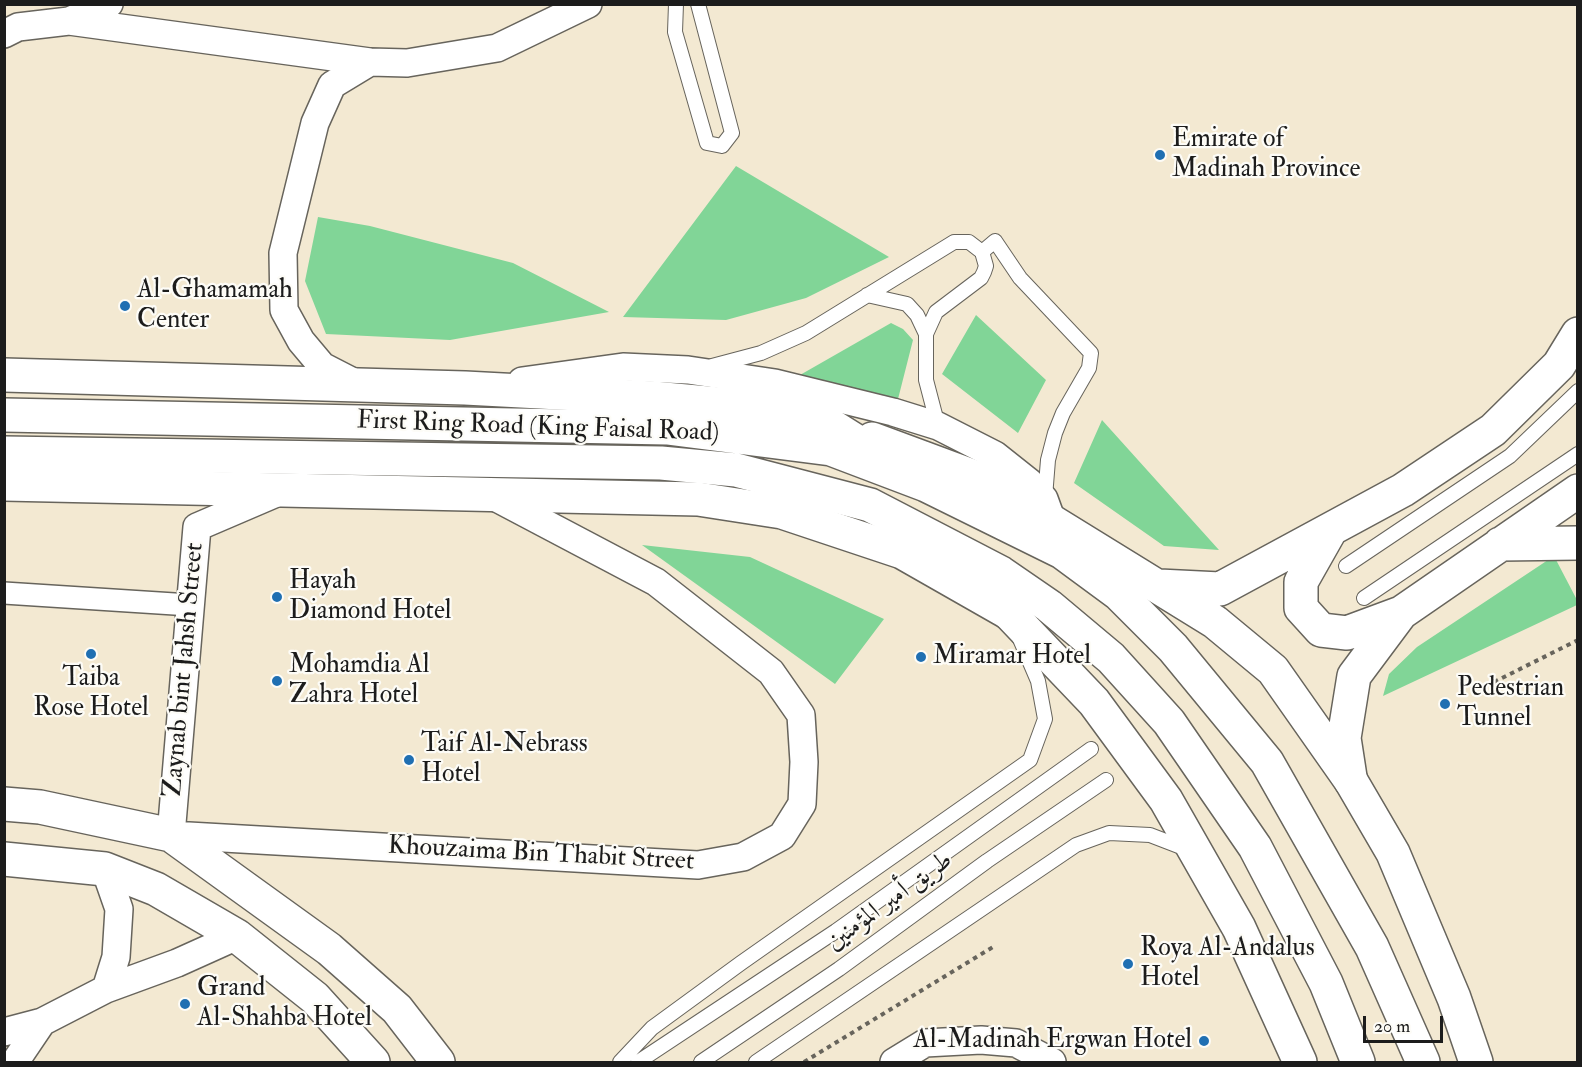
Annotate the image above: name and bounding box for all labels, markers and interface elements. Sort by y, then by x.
place label: Emirate of Madinah Province [1172,124,1360,186]
marker: Emirate of Madinah Province [1153,148,1167,162]
place label: Al-Ghamamah Center [137,275,293,336]
marker: Al-Ghamamah Center [118,299,132,313]
street label: First Ring Road (King Faisal Road) [356,406,720,450]
street label: Zaynab bint Jahsh Street [158,541,212,799]
place label: Hayah Diamond Hotel [289,566,451,628]
marker: Hayah Diamond Hotel [270,590,284,604]
place label: Miramar Hotel [933,641,1091,673]
marker: Taiba Rose Hotel [84,647,98,661]
place label: Mohamdia Al Zahra Hotel [289,650,430,712]
marker: Miramar Hotel [914,650,928,664]
place label: Taiba Rose Hotel [33,663,149,724]
place label: Pedestrian Tunnel [1457,673,1564,734]
marker: Mohamdia Al Zahra Hotel [270,674,284,688]
marker: Pedestrian Tunnel [1438,697,1452,711]
place label: Taif Al-Nebrass Hotel [421,729,588,790]
marker: Taif Al-Nebrass Hotel [402,753,416,767]
street label: Khouzaima Bin Thabit Street [387,831,695,879]
street label: طريق أمير المؤمنين [821,846,959,958]
place label: Roya Al-Andalus Hotel [1140,933,1315,994]
marker: Roya Al-Andalus Hotel [1121,957,1135,971]
place label: Grand Al-Shahba Hotel [197,973,372,1034]
marker: Grand Al-Shahba Hotel [178,997,192,1011]
scale bar [1366,1004,1446,1042]
text: 20 m [1374,1015,1410,1038]
place label: Al-Madinah Ergwan Hotel [913,1025,1192,1057]
marker: Al-Madinah Ergwan Hotel [1197,1034,1211,1048]

